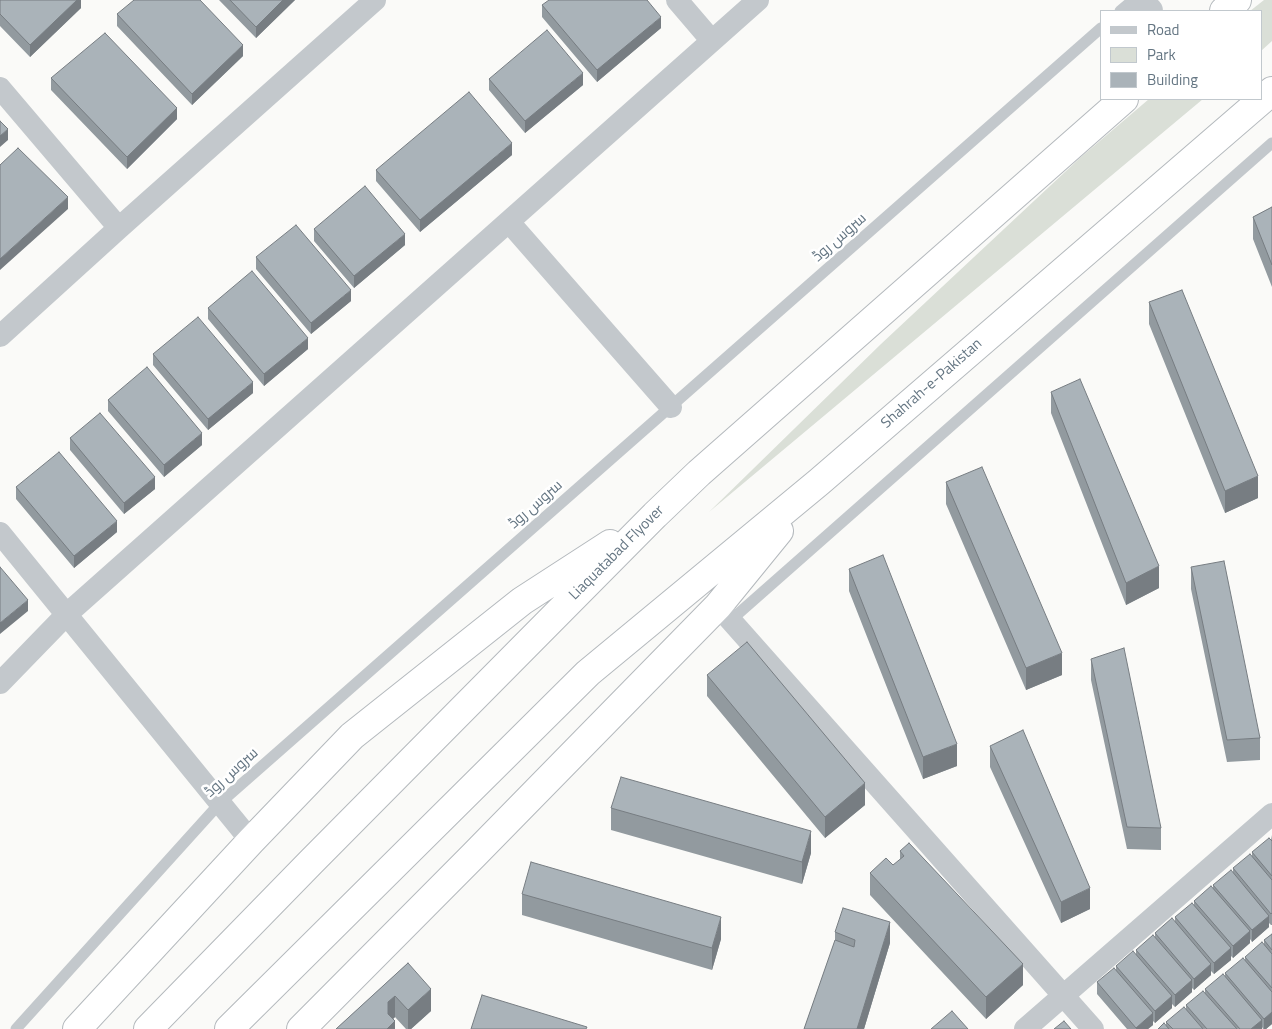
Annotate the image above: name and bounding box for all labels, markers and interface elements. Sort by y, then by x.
legend [1100,10,1262,100]
text: Road [1147,18,1179,41]
text: Park [1147,43,1176,66]
text: Building [1147,68,1198,91]
street label: سروس روڈ [809,210,871,266]
street label: Shahrah-e-Pakistan [878,335,986,433]
street label: سروس روڈ [505,477,567,533]
street label: Liaquatabad Flyover [566,502,668,604]
street label: سروس روڈ [202,744,262,802]

